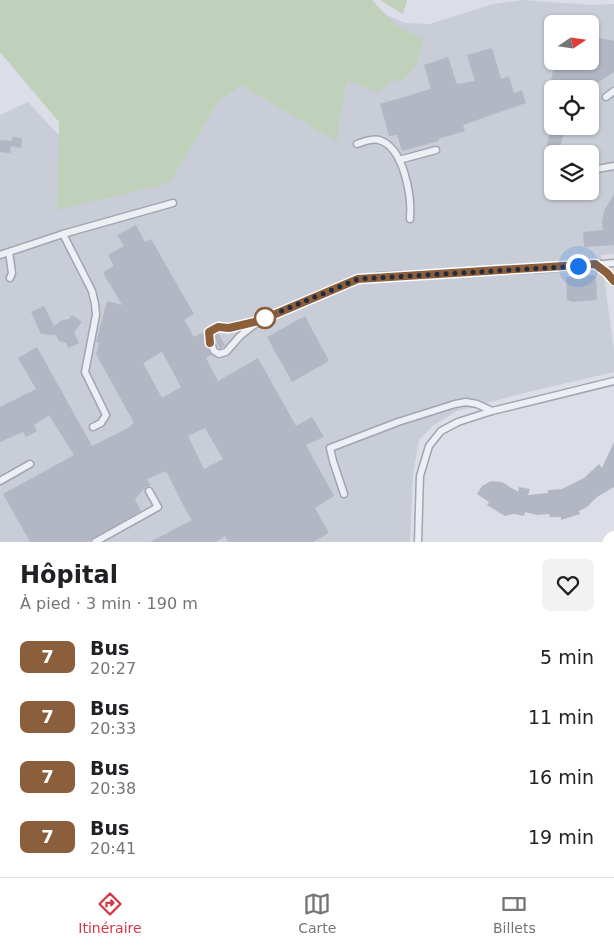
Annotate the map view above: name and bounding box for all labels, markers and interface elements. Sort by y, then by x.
north arrow [544,15,599,70]
map controls [544,15,599,200]
button: locate [544,80,599,135]
button: layers [544,145,599,200]
your location [566,254,591,279]
unlabelled marker [254,307,276,329]
button: heart [542,559,594,611]
text: Hôpital [20,561,118,589]
text: À pied · 3 min · 190 m [20,594,198,613]
text: Bus [90,637,129,659]
text: 7 [41,646,54,667]
text: 5 min [540,646,594,668]
text: 20:27 [90,659,136,678]
text: Bus [90,697,129,719]
text: 7 [41,706,54,727]
text: 11 min [528,706,594,728]
text: 20:33 [90,719,136,738]
text: Bus [90,757,129,779]
text: 7 [41,766,54,787]
text: 16 min [528,766,594,788]
text: 20:38 [90,779,136,798]
text: Bus [90,817,129,839]
text: 7 [41,826,54,847]
text: 19 min [528,826,594,848]
text: 20:41 [90,839,136,858]
tab: Itinéraire [78,890,142,936]
tab: Carte [298,890,336,936]
tab: Billets [493,890,536,936]

